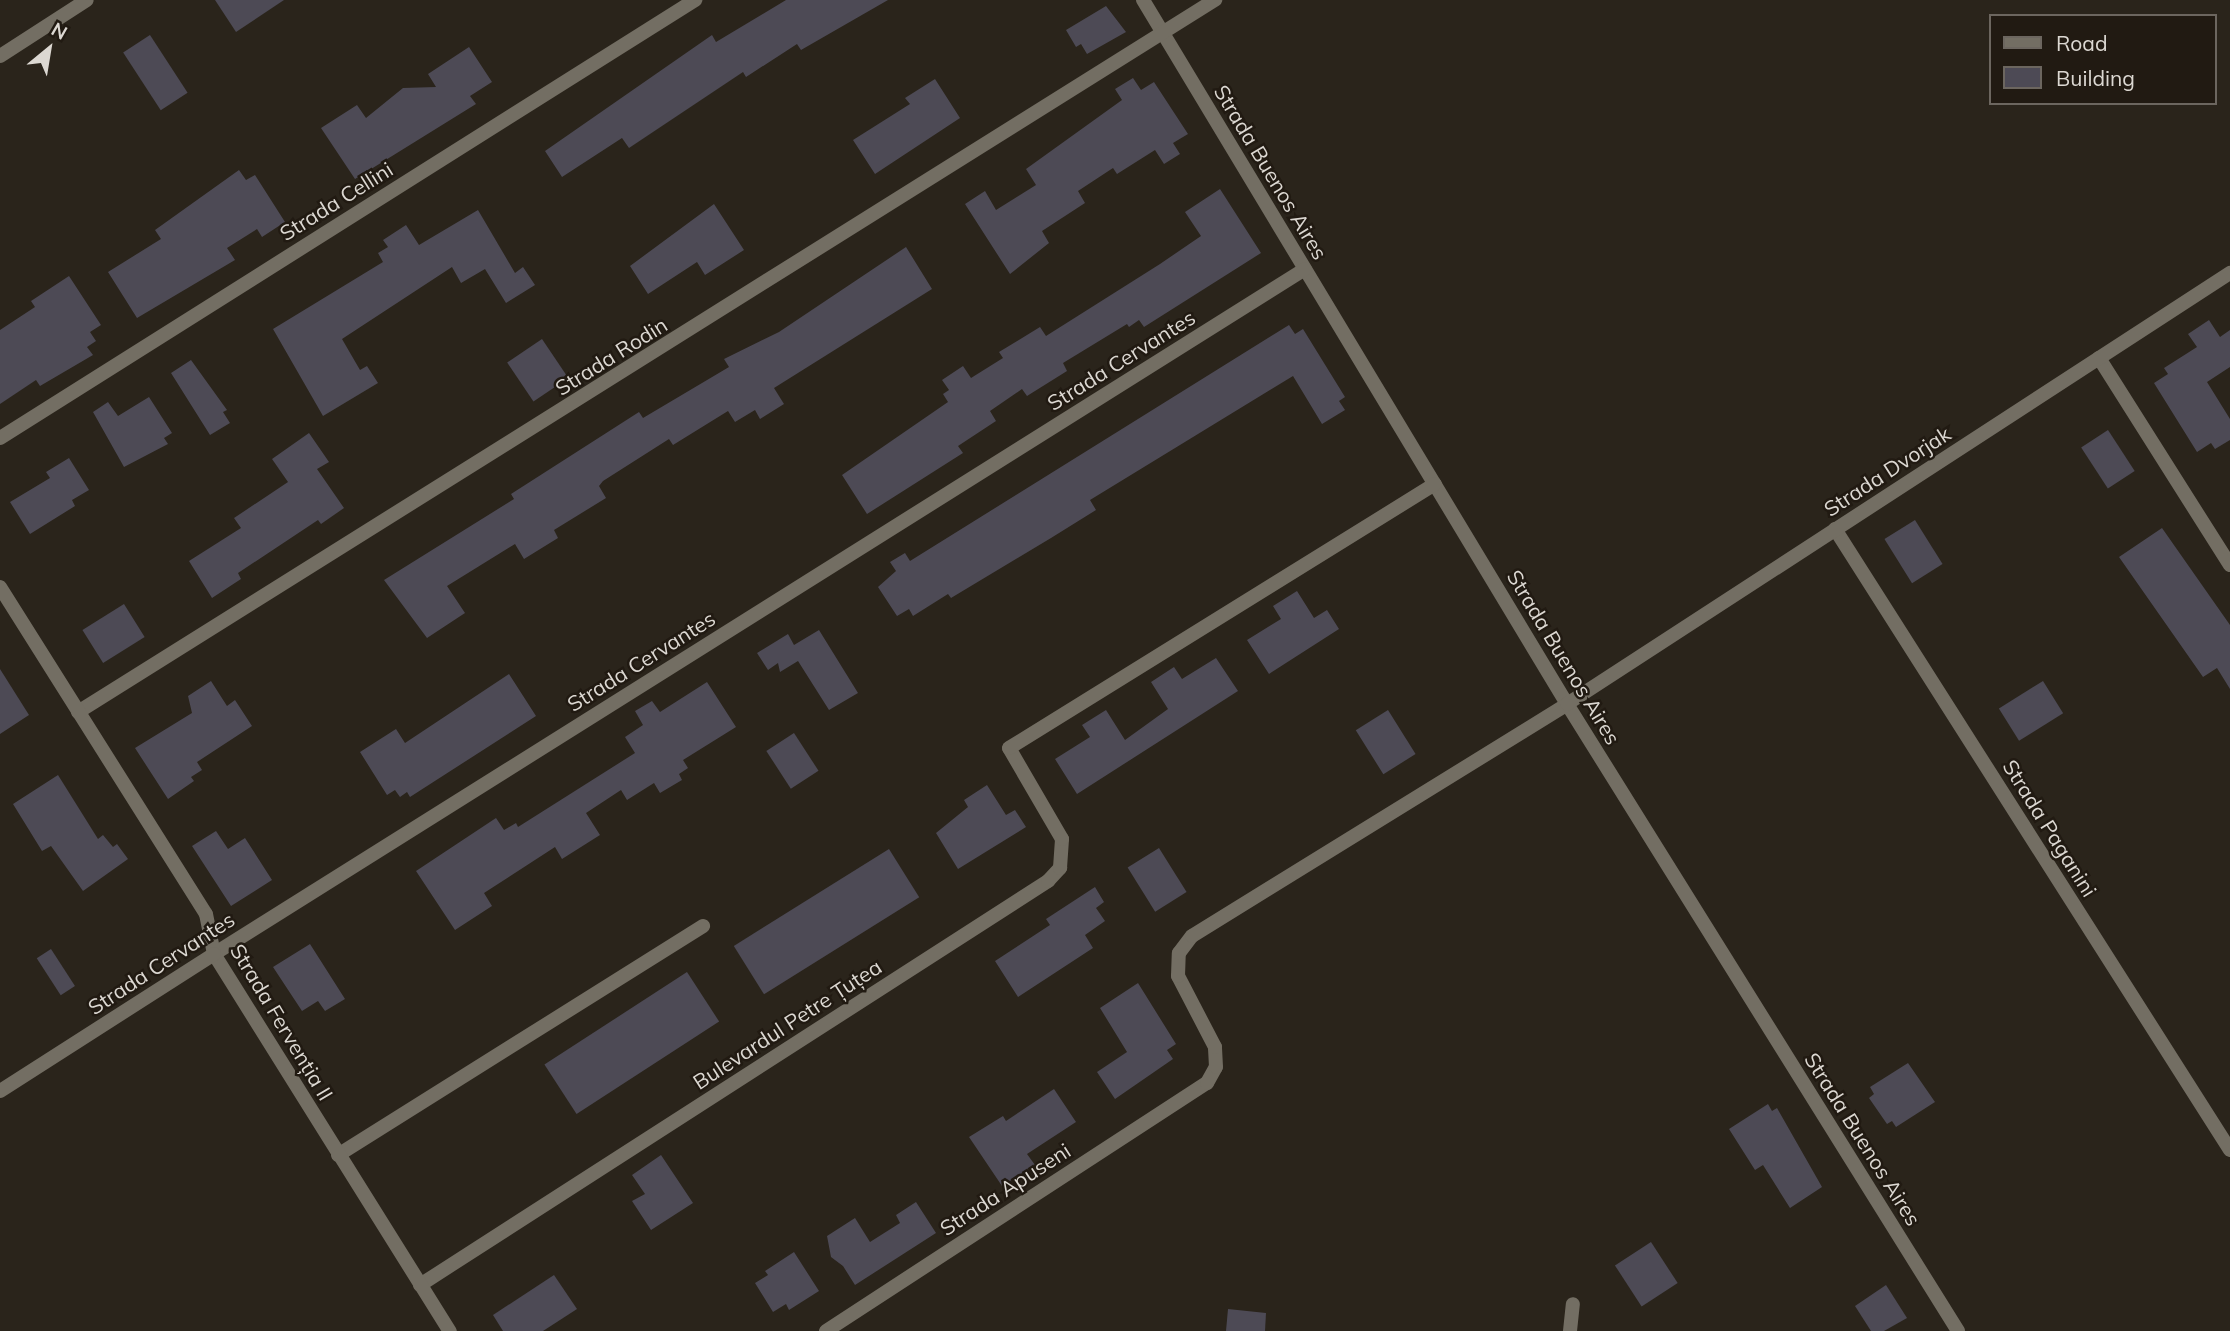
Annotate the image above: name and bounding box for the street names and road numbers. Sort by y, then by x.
street label: Strada Buenos Aires [1209,80,1333,264]
street label: Strada Cellini [275,156,397,246]
street label: Strada Cervantes [1042,304,1200,416]
street label: Strada Rodin [550,312,672,400]
street label: Strada Dvorjak [1819,421,1955,521]
street label: Strada Buenos Aires [1502,565,1626,749]
street label: Strada Cervantes [562,605,720,717]
street label: Strada Paganini [1998,755,2102,901]
street label: Strada Cervantes [83,906,239,1020]
street label: Strada Fervenția II [225,939,339,1105]
street label: Bulevardul Petre Țuțea [688,954,886,1094]
street label: Strada Buenos Aires [1800,1048,1926,1230]
street label: Strada Apuseni [935,1137,1075,1241]

